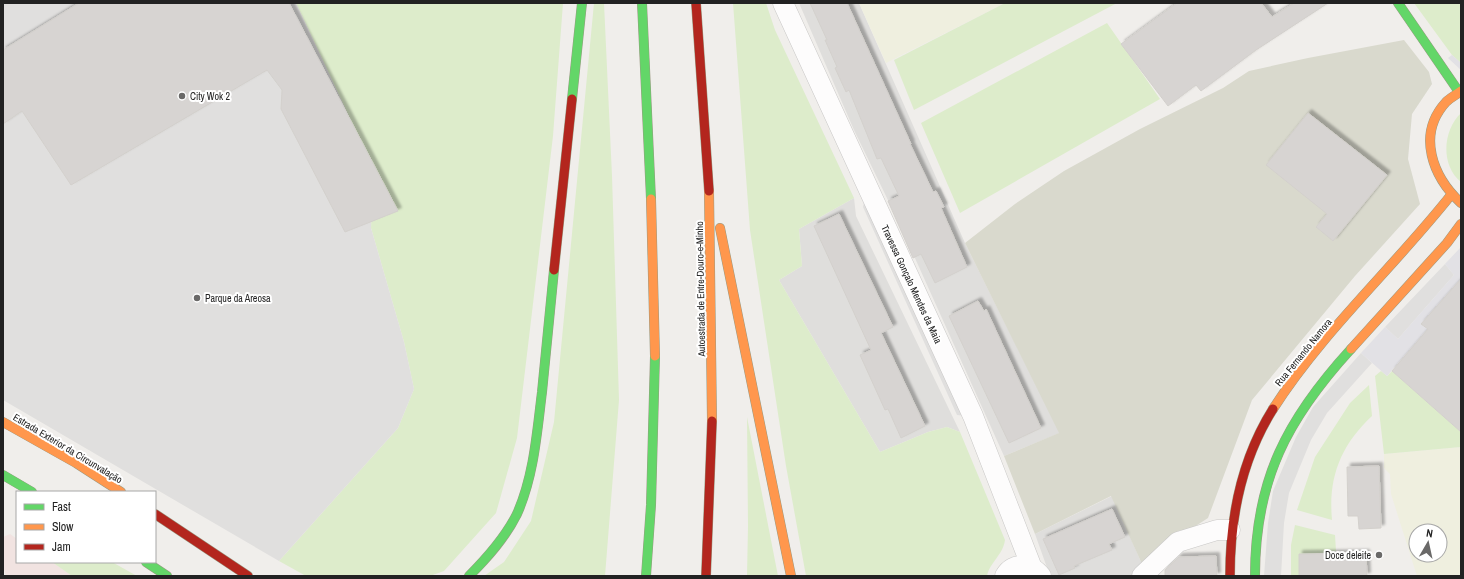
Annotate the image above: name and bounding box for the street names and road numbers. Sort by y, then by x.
street label: Autoestrada de Entre-Douro-e-Minho [693,221,708,358]
street label: Travessa Gonçalo Mendes da Maia [878,223,945,346]
street label: Rua Fernando Namora [1272,315,1335,389]
street label: Estrada Exterior da Circunvalação [11,411,125,487]

